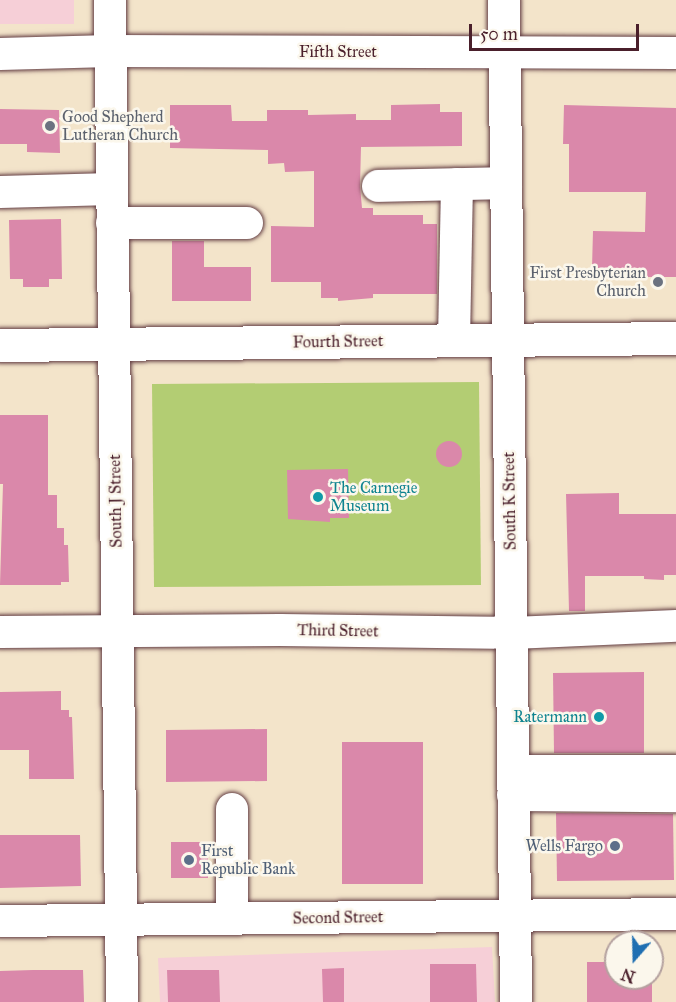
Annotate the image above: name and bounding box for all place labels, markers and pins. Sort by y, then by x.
place label: Good Shepherd Lutheran Church [62,107,178,145]
marker: Good Shepherd Lutheran Church [43,119,57,133]
place label: First Presbyterian Church [530,263,646,301]
marker: First Presbyterian Church [651,275,665,289]
place label: The Carnegie Museum [330,478,417,516]
marker: The Carnegie Museum [311,490,325,504]
place label: Ratermann [513,707,587,727]
marker: Ratermann [592,710,606,724]
place label: Wells Fargo [525,836,603,856]
marker: Wells Fargo [608,839,622,853]
place label: First Republic Bank [201,841,295,879]
marker: First Republic Bank [182,853,196,867]

